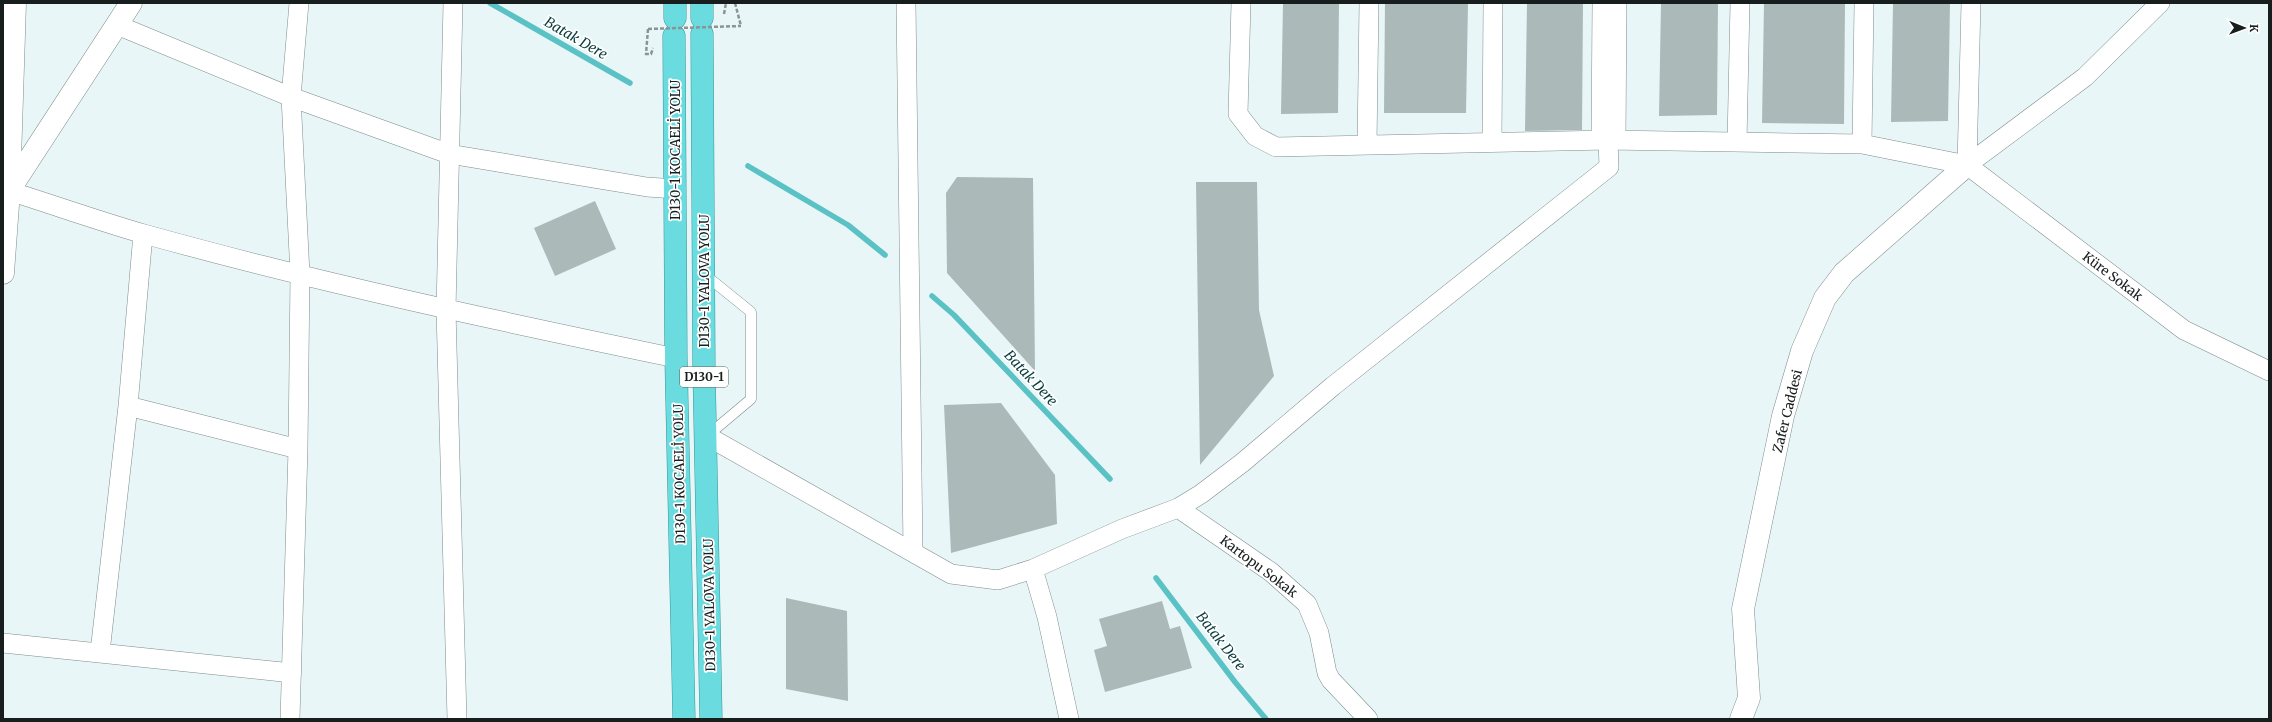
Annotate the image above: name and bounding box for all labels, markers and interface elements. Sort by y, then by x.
north arrow [2224,8,2264,48]
water label: Batak Dere [541,13,611,63]
text: K [2247,24,2261,33]
street label: D130-1 KOCAELİ YOLU [667,80,684,220]
street label: D130-1 YALOVA YOLU [696,214,713,348]
street label: Küre Sokak [2079,248,2147,305]
water label: Batak Dere [1001,346,1061,410]
road number: D130-1 [680,367,728,387]
street label: Zafer Caddesi [1769,368,1806,454]
street label: D130-1 KOCAELİ YOLU [670,403,689,544]
street label: Kartopu Sokak [1217,532,1301,602]
street label: D130-1 YALOVA YOLU [700,538,719,672]
water label: Batak Dere [1192,608,1250,674]

